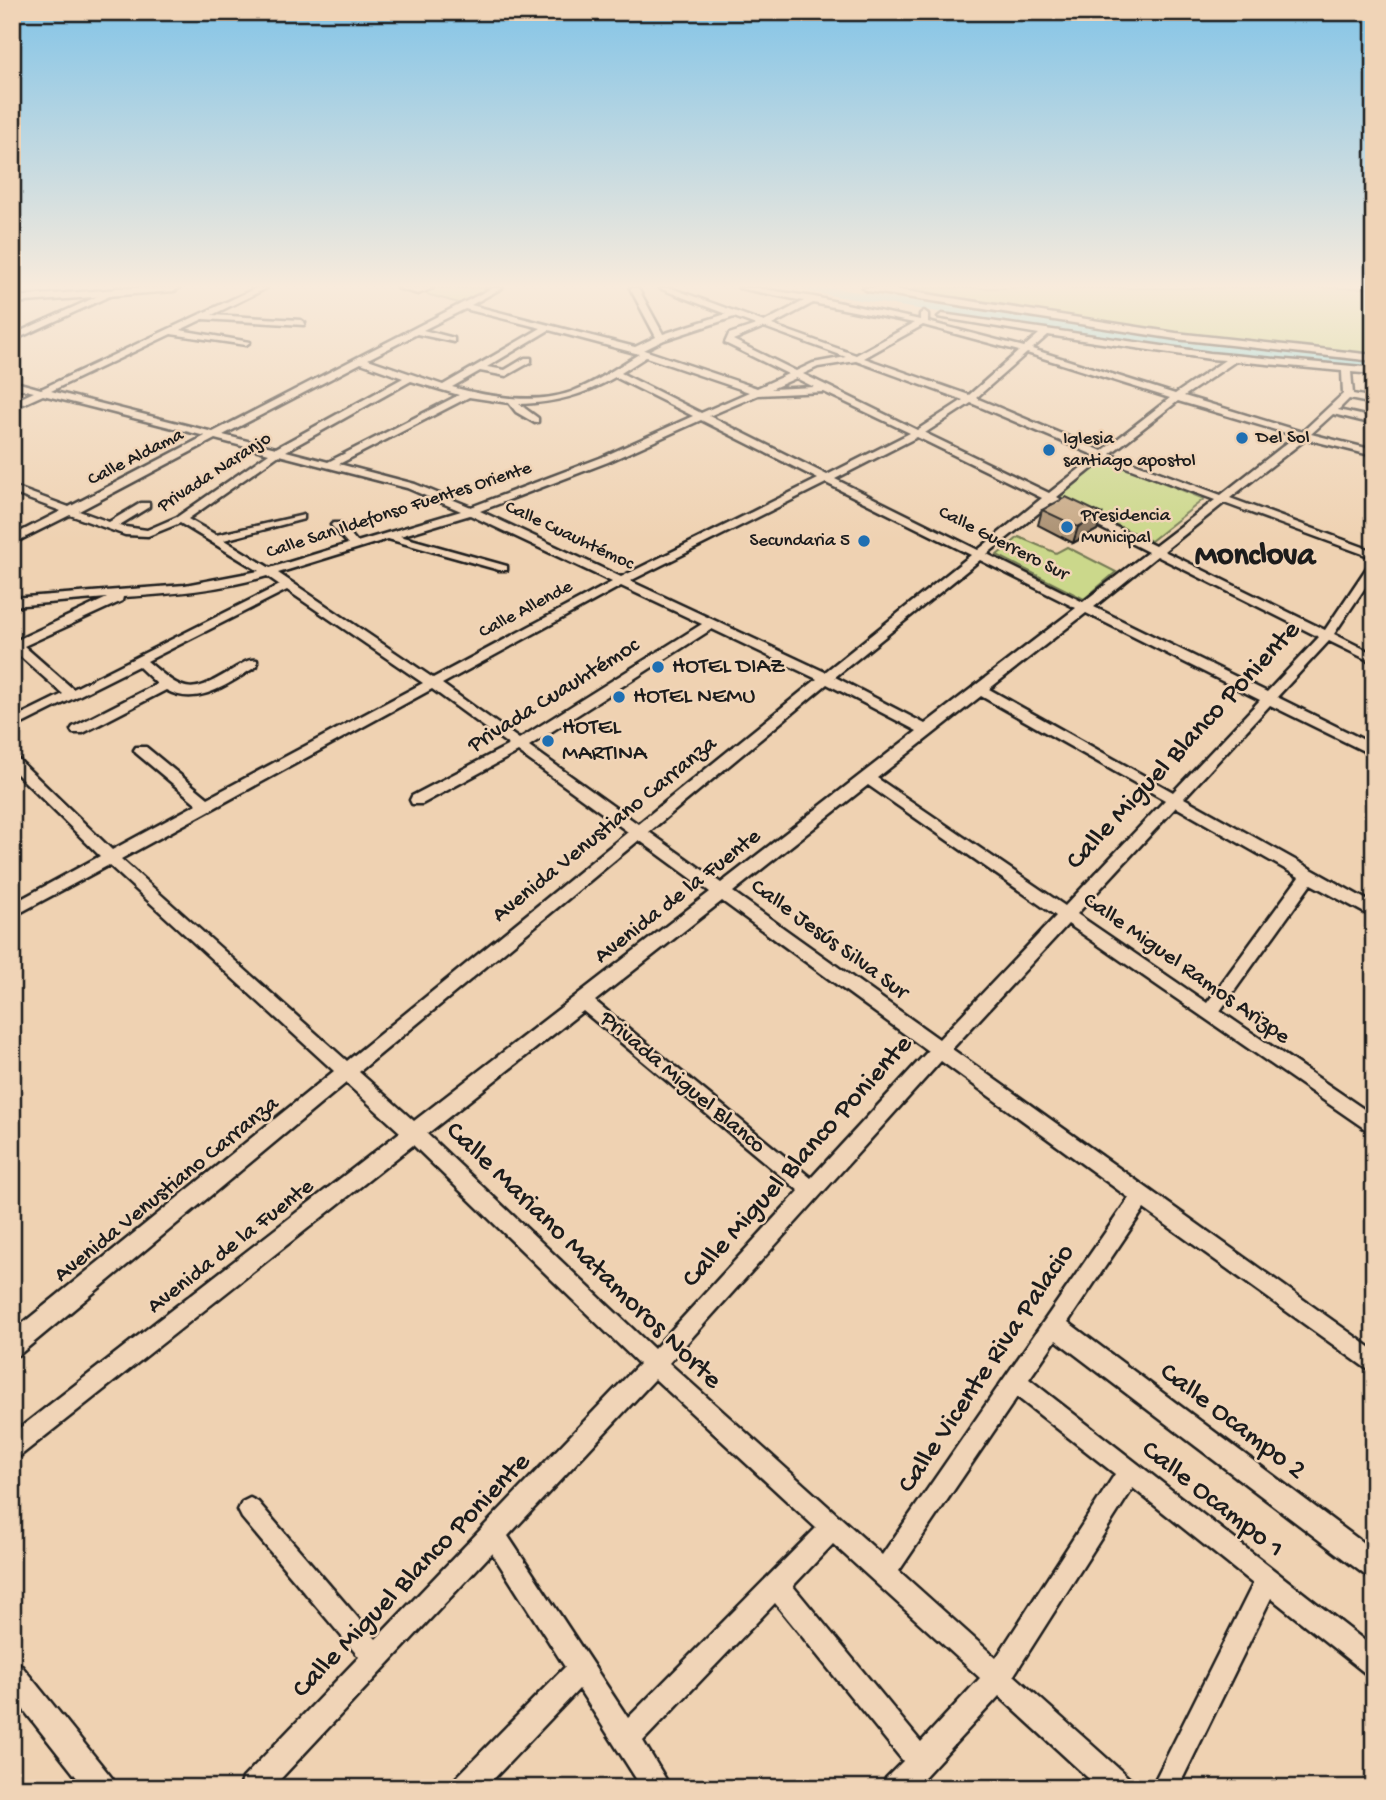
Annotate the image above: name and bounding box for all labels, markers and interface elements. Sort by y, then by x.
street label: Calle Aldama [84,423,189,492]
place label: Del Sol [1254,427,1310,450]
street label: Privada Naranjo [153,428,276,519]
place label: Iglesia santiago apostol [1063,428,1196,473]
marker: Del Sol [1234,430,1250,446]
marker: Iglesia santiago apostol [1041,442,1057,458]
street label: Calle San Ildefonso Fuentes Oriente [264,457,535,565]
street label: Calle Cuauhtémoc [501,496,638,576]
street label: Calle Guerrero Sur [934,501,1074,588]
place label: Presidencia Municipal [1080,505,1172,550]
marker: Presidencia Municipal [1059,519,1075,535]
place label: Secundaria 5 [749,530,850,553]
marker: Secundaria 5 [856,533,872,549]
district label: Monclova [1195,538,1317,576]
street label: Calle Allende [475,576,577,644]
street label: Calle Miguel Blanco Poniente [1060,614,1309,878]
street label: Privada Cuauhtémoc [462,632,646,760]
place label: HOTEL DIAZ [672,654,786,681]
marker: HOTEL DIAZ [650,659,666,675]
place label: HOTEL NEMU [633,684,756,711]
marker: HOTEL NEMU [611,689,627,705]
place label: HOTEL MARTINA [562,715,648,768]
street label: Avenida Venustiano Carranza [487,730,724,929]
marker: HOTEL MARTINA [540,733,556,749]
street label: Avenida de la Fuente [589,823,768,970]
street label: Calle Jesús Silva Sur [745,874,915,1007]
street label: Calle Miguel Ramos Arizpe [1077,887,1296,1052]
street label: Privada Miguel Blanco [593,1005,770,1160]
street label: Calle Miguel Blanco Poniente [676,1028,921,1295]
street label: Avenida Venustiano Carranza [49,1090,286,1289]
street label: Calle Mariano Matamoros Norte [438,1115,728,1397]
street label: Avenida de la Fuente [142,1173,321,1320]
street label: Calle Vicente Riva Palacio [891,1238,1083,1500]
street label: Calle Ocampo 2 [1152,1356,1312,1488]
street label: Calle Ocampo 1 [1134,1434,1290,1566]
street label: Calle Miguel Blanco Poniente [286,1446,538,1706]

